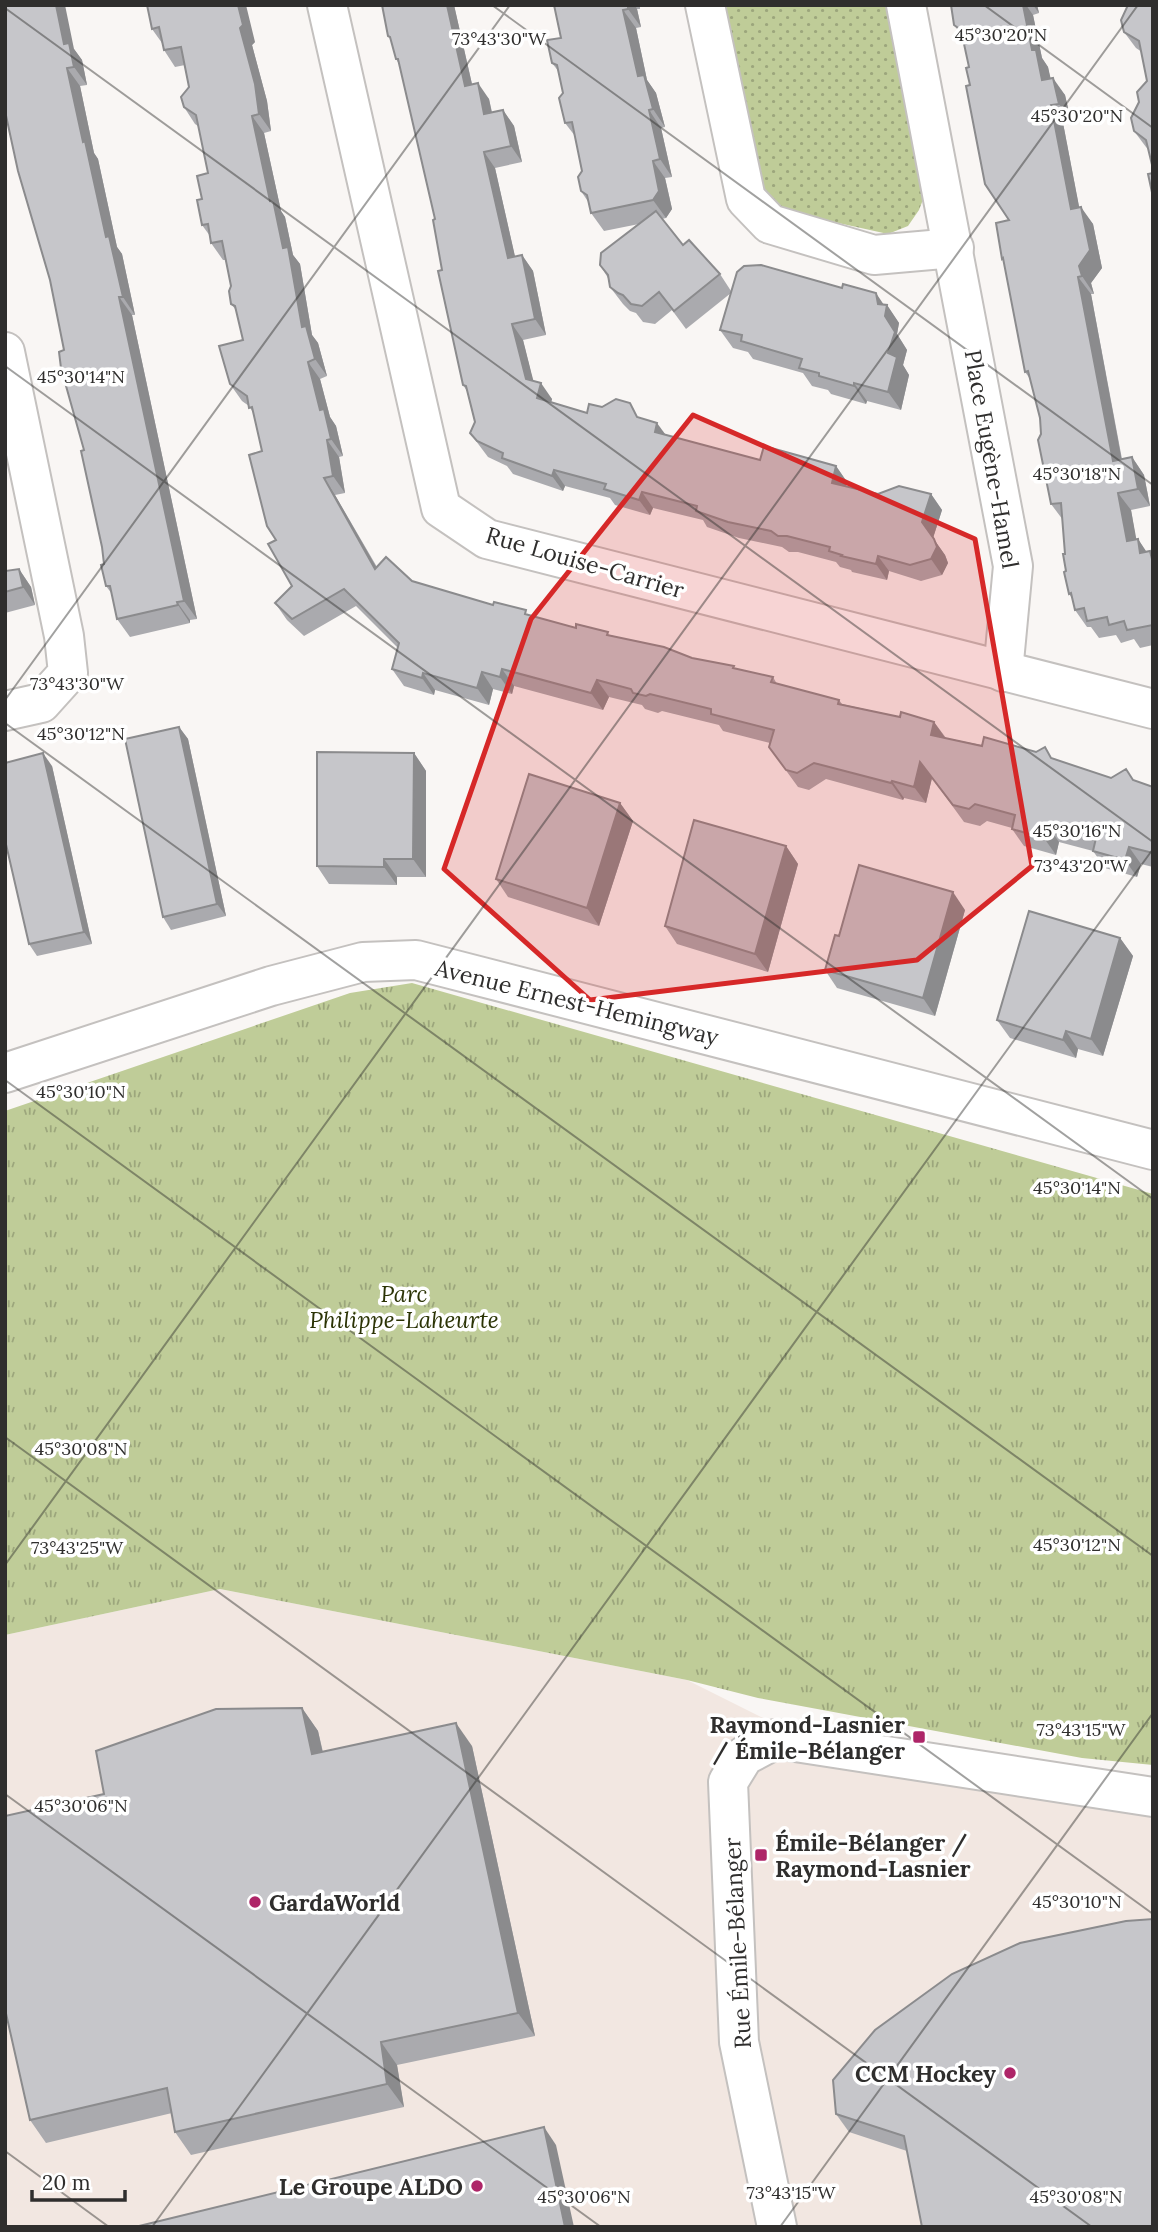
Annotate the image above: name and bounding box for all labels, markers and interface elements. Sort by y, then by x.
text: 45°30'20"N [955,23,1047,46]
text: 73°43'30"W [452,27,547,50]
text: 45°30'20"N [1031,104,1123,127]
street label: Place Eugène-Hamel [958,347,1026,571]
text: 45°30'14"N [37,365,125,388]
text: 45°30'18"N [1033,462,1121,485]
street label: Rue Louise-Carrier [483,520,687,604]
text: 73°43'30"W [30,672,125,695]
text: 45°30'12"N [37,722,125,745]
text: 45°30'16"N [1033,819,1121,842]
text: 73°43'20"W [1034,854,1129,877]
street label: Avenue Ernest-Hemingway [431,952,723,1051]
text: 45°30'10"N [36,1080,126,1103]
text: 45°30'14"N [1033,1176,1121,1199]
park label: Parc Philippe-Laheurte [309,1279,499,1334]
text: 45°30'08"N [34,1437,128,1460]
text: 45°30'12"N [1033,1533,1121,1556]
text: 73°43'25"W [31,1536,124,1559]
place label: Raymond-Lasnier / Émile-Bélanger [709,1710,905,1766]
text: 73°43'15"W [1036,1718,1127,1741]
marker: Raymond-Lasnier / Émile-Bélanger [911,1729,927,1745]
text: 45°30'06"N [34,1794,128,1817]
place label: Émile-Bélanger / Raymond-Lasnier [775,1828,971,1883]
street label: Rue Émile-Bélanger [717,1837,757,2049]
marker: Émile-Bélanger / Raymond-Lasnier [753,1847,769,1863]
place label: GardaWorld [269,1888,400,1917]
text: 45°30'10"N [1032,1890,1122,1913]
marker: GardaWorld [247,1894,263,1910]
place label: CCM Hockey [855,2059,996,2088]
marker: CCM Hockey [1002,2065,1018,2081]
scale bar [32,2158,124,2202]
text: 20 m [42,2169,91,2196]
place label: Le Groupe ALDO [279,2172,463,2201]
marker: Le Groupe ALDO [469,2178,485,2194]
text: 73°43'15"W [746,2181,837,2204]
text: 45°30'06"N [537,2185,631,2208]
text: 45°30'08"N [1029,2185,1123,2208]

